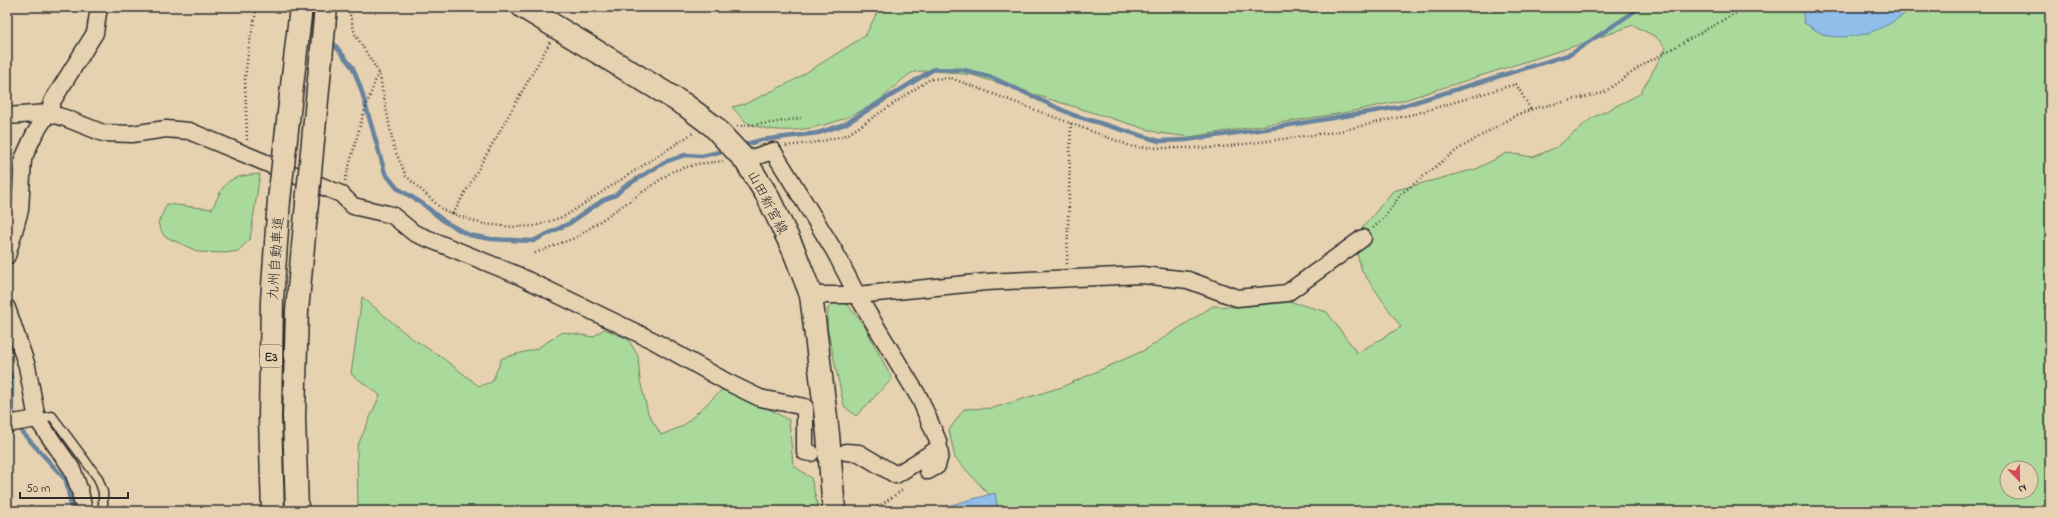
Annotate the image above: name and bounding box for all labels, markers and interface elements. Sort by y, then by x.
street label: 山田新宮線 [741,167,792,239]
street label: 九州自動車道 [263,215,290,301]
road number: E3 [260,345,282,367]
north arrow [1999,460,2039,500]
scale bar [20,474,128,500]
text: 50 m [26,480,50,498]
text: N [2016,480,2029,497]

